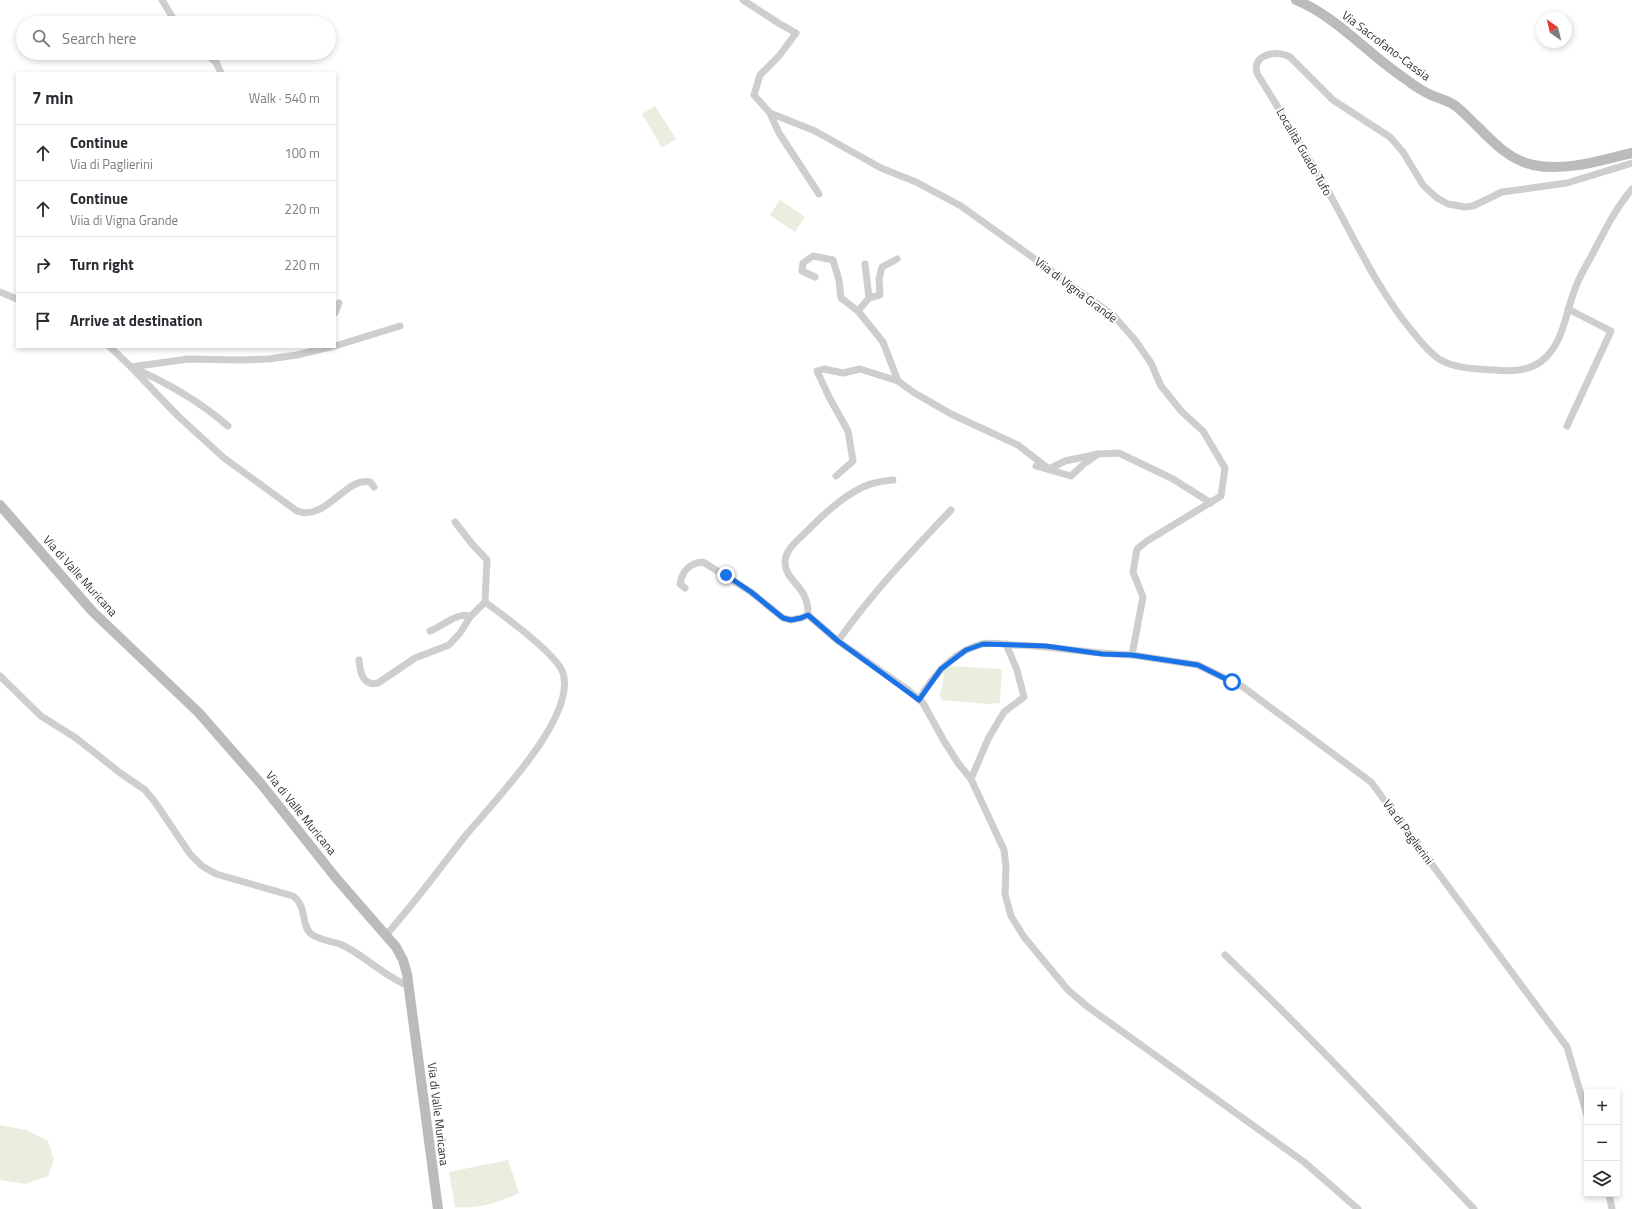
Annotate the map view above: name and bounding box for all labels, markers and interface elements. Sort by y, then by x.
street label: Via Sacrofano-Cassia [1338,6,1435,85]
north arrow [1536,12,1572,48]
search box [16,16,336,60]
icon: search [30,27,52,49]
text: Search here [62,27,136,50]
text: 7 min [32,85,73,111]
text: Walk · 540 m [249,88,320,108]
street label: Località Guado Tufo [1272,104,1337,199]
text: Continue [70,131,128,154]
icon: ahead [32,142,54,164]
text: 100 m [284,143,320,163]
text: Via di Paglierini [70,154,153,174]
text: Continue [70,187,128,210]
icon: ahead [32,198,54,220]
text: 220 m [284,199,320,219]
text: Viia di Vigna Grande [70,210,178,230]
street label: Viia di Vigna Grande [1031,252,1122,327]
text: Turn right [70,253,134,276]
icon: right [32,254,54,276]
text: 220 m [284,255,320,275]
text: Arrive at destination [70,309,203,332]
icon: arrive [32,310,54,332]
street label: Via di Valle Muricana [39,531,122,621]
route end [717,566,735,584]
route start [1223,673,1241,691]
street label: Via di Valle Muricana [261,766,341,859]
street label: Via di Paglierini [1378,795,1439,868]
street label: Via di Valle Muricana [423,1061,454,1167]
map controls [1584,1089,1620,1197]
button: + [1584,1089,1620,1125]
button: − [1584,1125,1620,1161]
button: layers [1584,1161,1620,1197]

